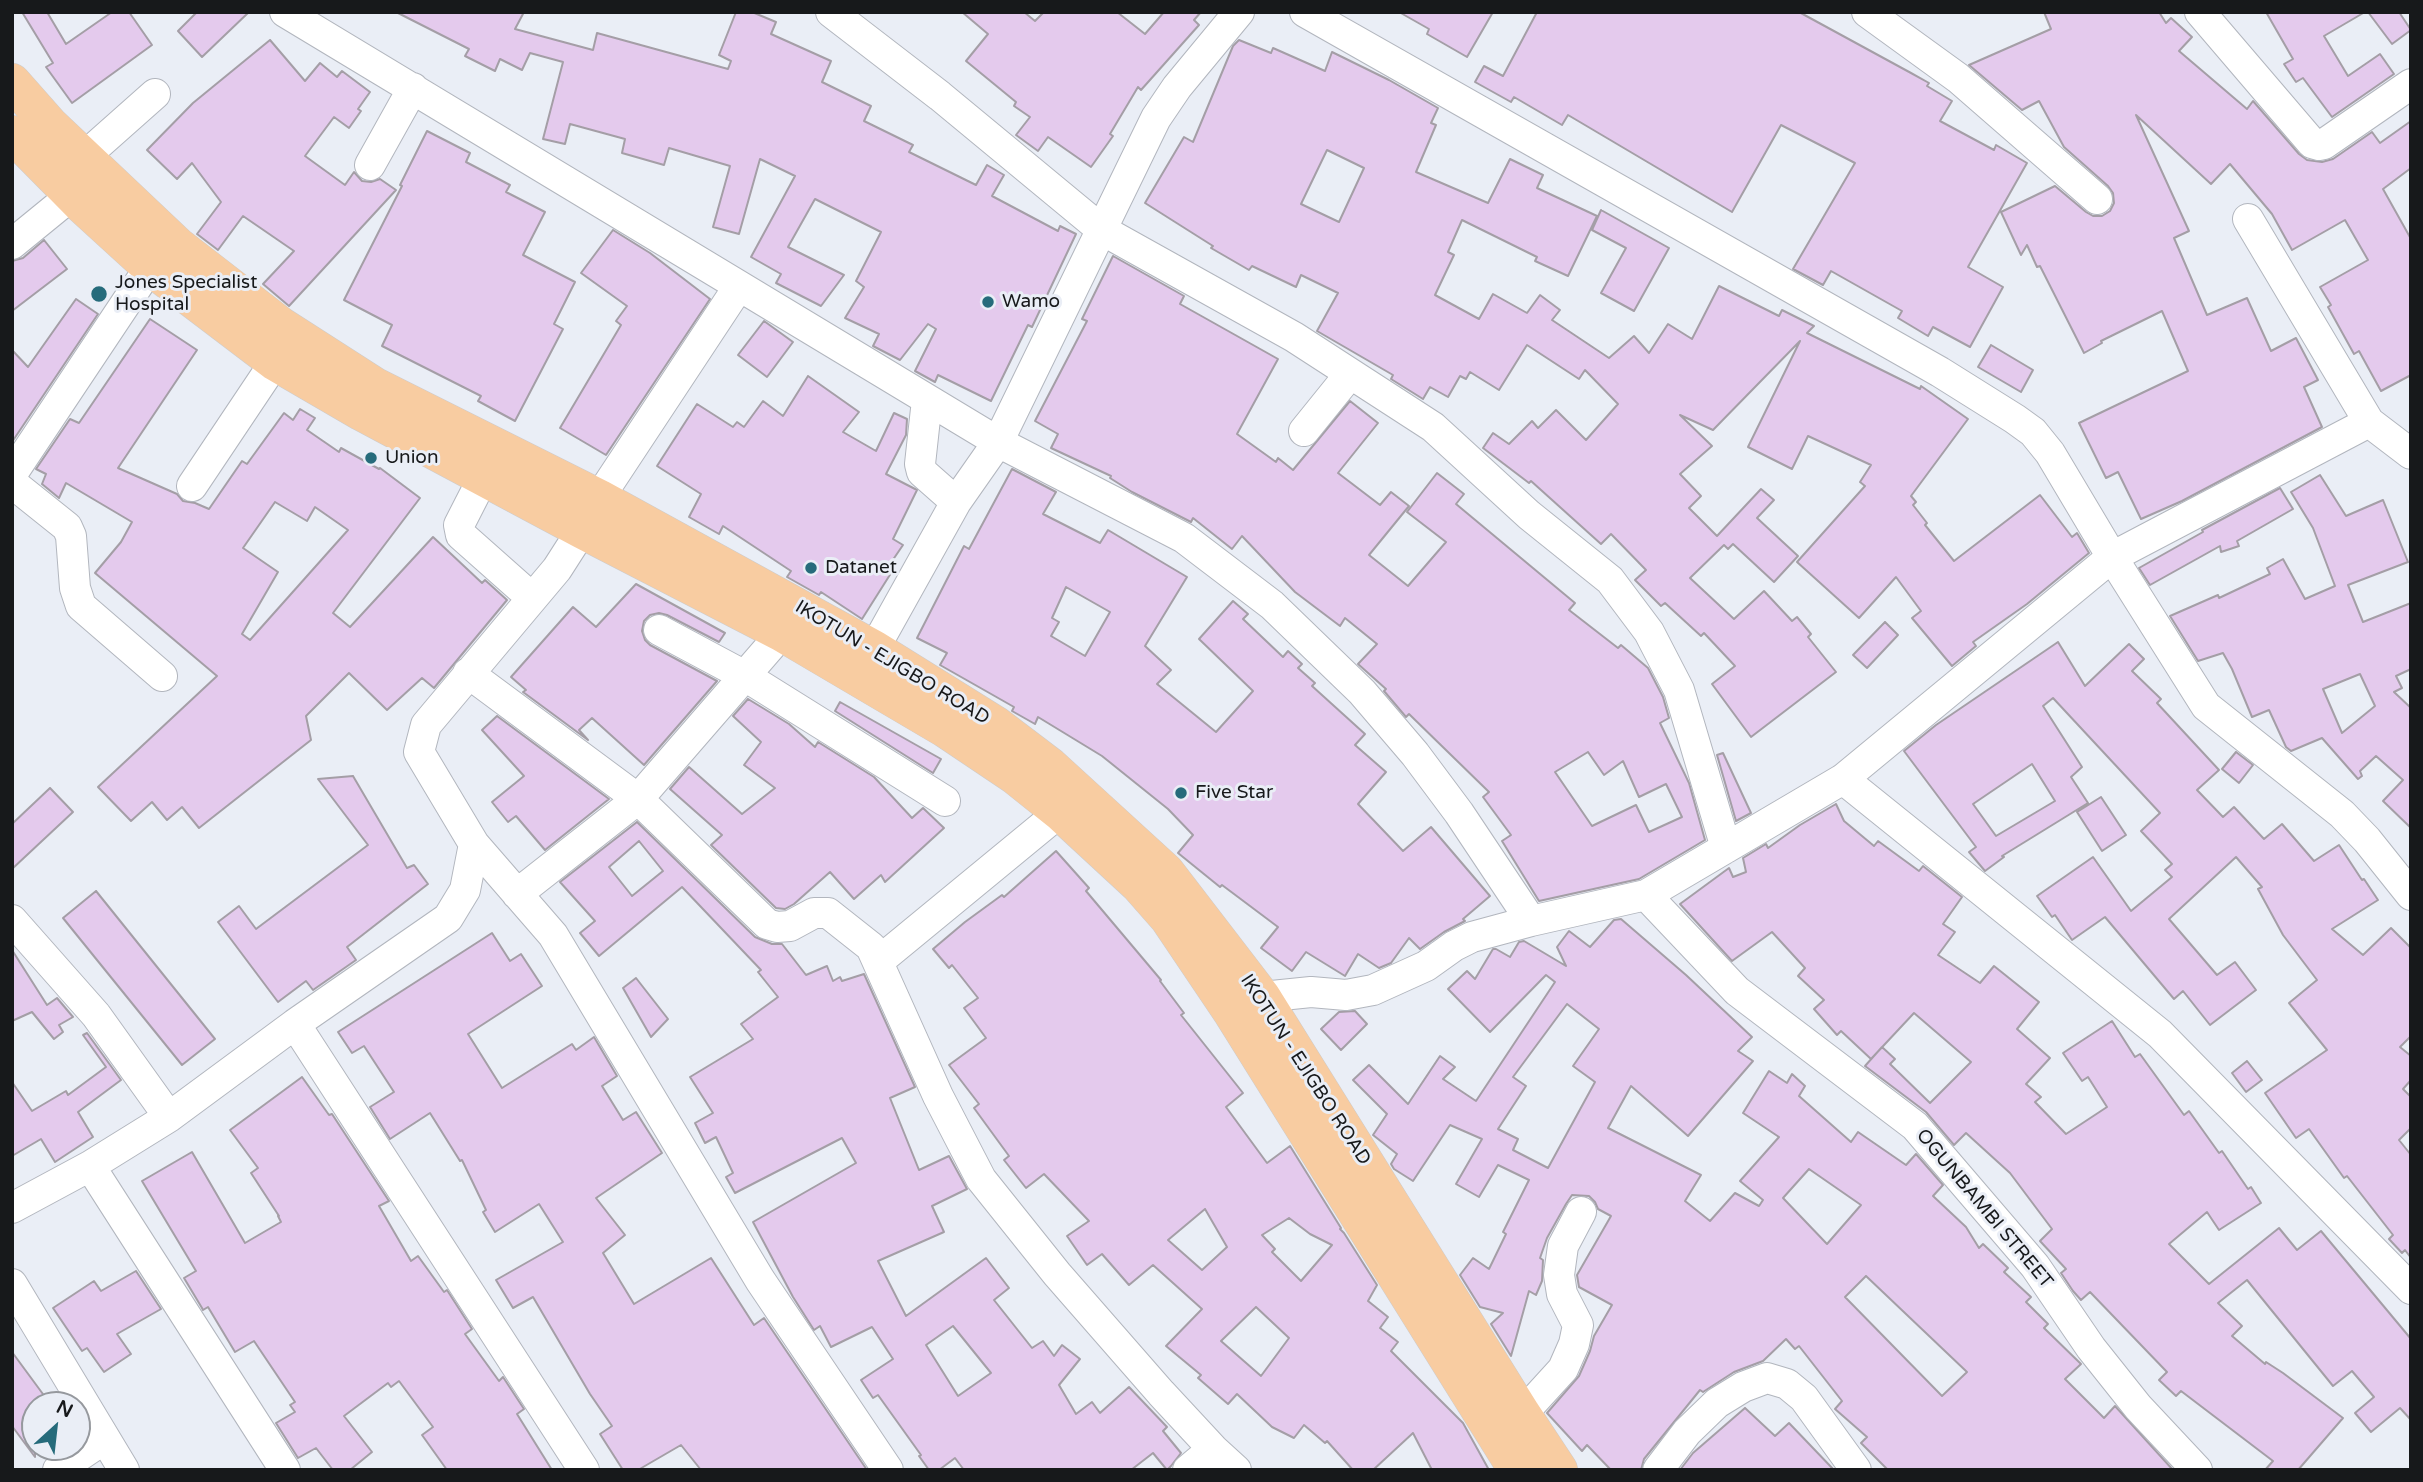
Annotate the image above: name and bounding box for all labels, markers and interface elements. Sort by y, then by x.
place label: Jones Specialist Hospital [115,272,257,316]
marker: Jones Specialist Hospital [89,284,109,304]
place label: Wamo [1002,291,1060,313]
marker: Wamo [980,294,996,310]
place label: Union [385,447,438,469]
marker: Union [363,450,379,466]
place label: Datanet [825,557,897,579]
marker: Datanet [803,560,819,576]
street label: IKOTUN - EJIGBO ROAD [791,596,993,730]
place label: Five Star [1195,782,1273,804]
marker: Five Star [1173,785,1189,801]
street label: IKOTUN - EJIGBO ROAD [1235,970,1375,1170]
street label: OGUNBAMBI STREET [1911,1125,2057,1293]
north arrow [21,1391,91,1461]
text: N [53,1396,76,1422]

